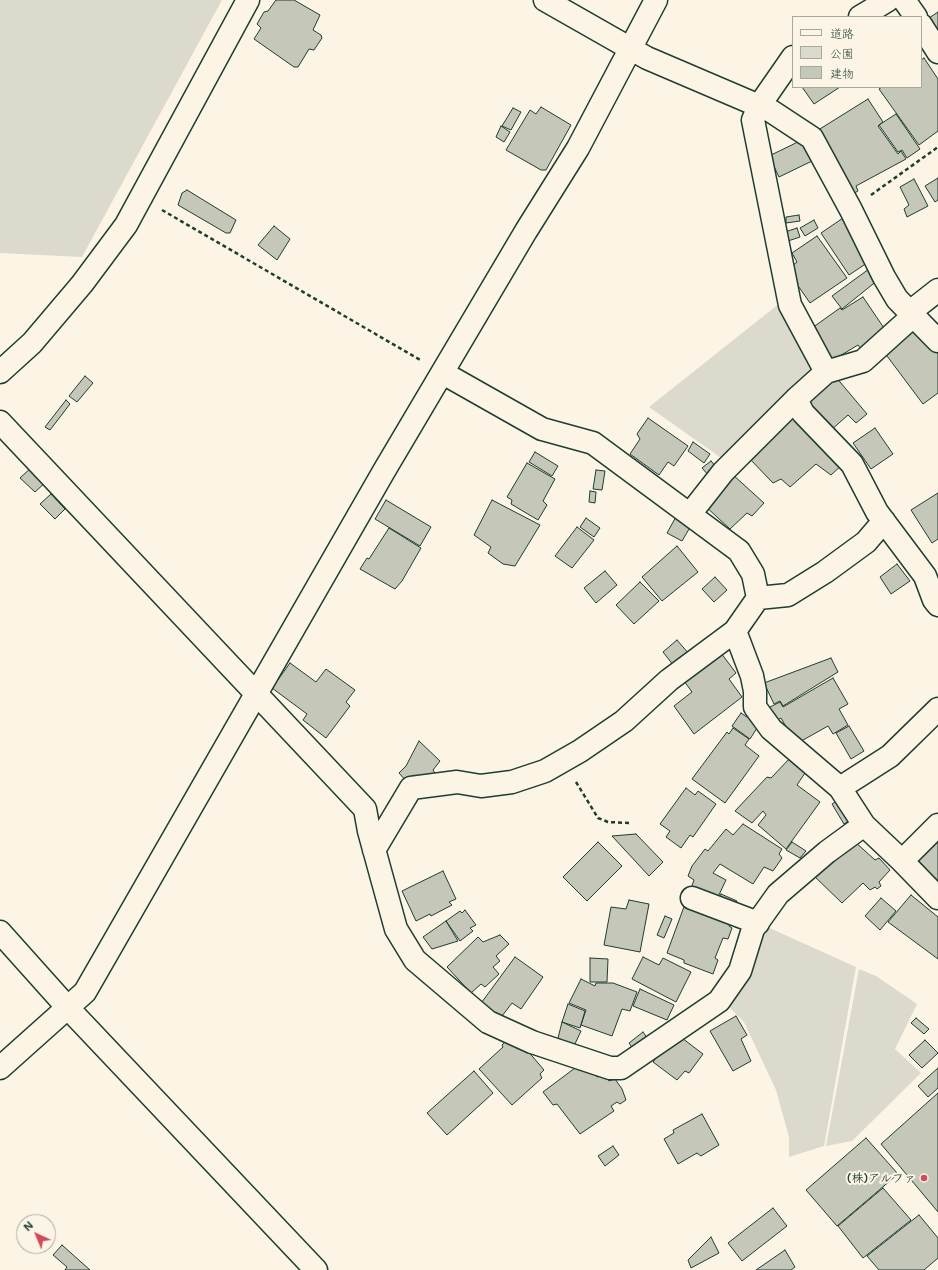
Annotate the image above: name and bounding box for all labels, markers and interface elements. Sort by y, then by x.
legend [792,16,922,88]
text: 道路 [830,25,854,41]
text: 公園 [830,45,854,61]
text: 建物 [830,65,854,81]
place label: (株)アルファ [847,1171,916,1185]
marker: (株)アルファ [919,1173,929,1183]
north arrow [16,1214,56,1254]
text: N [20,1217,36,1234]

